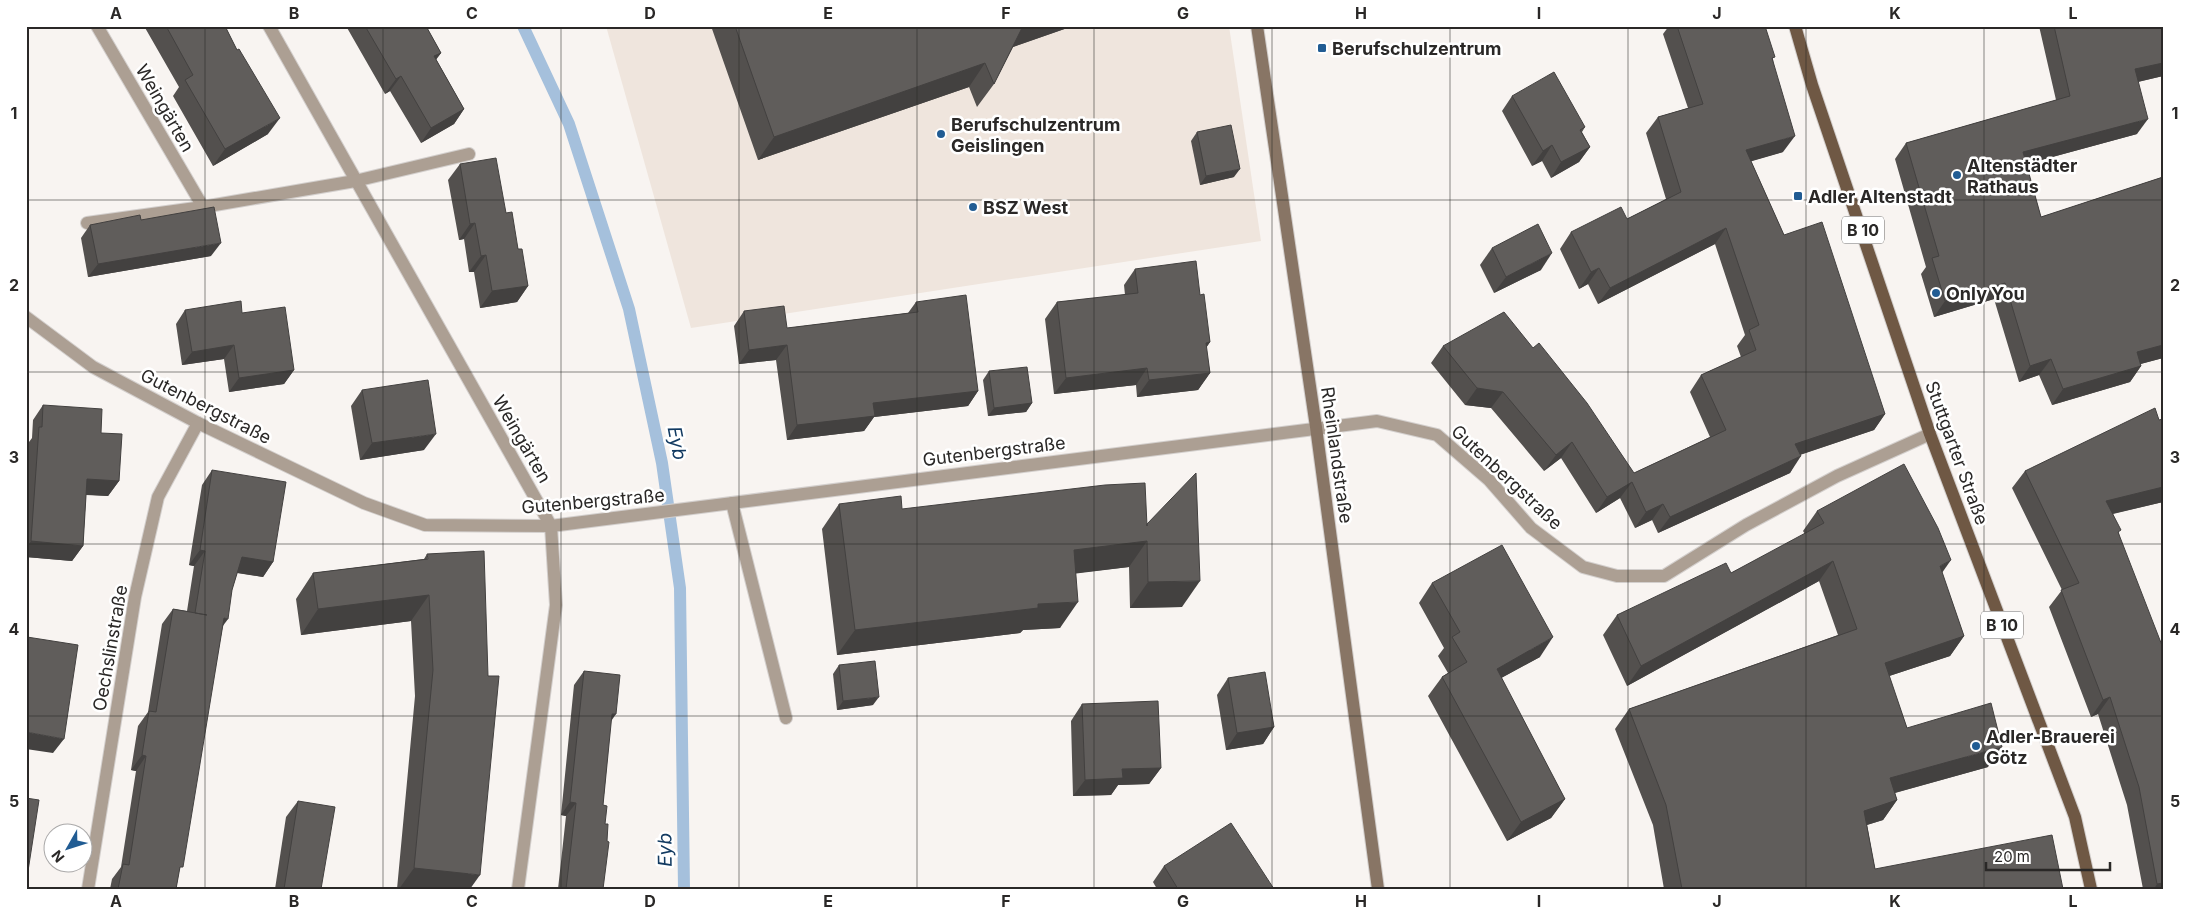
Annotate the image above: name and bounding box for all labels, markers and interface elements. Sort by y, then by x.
text: A [110,3,122,23]
text: B [289,3,299,23]
text: C [466,3,478,23]
text: D [644,3,656,23]
text: E [823,3,833,23]
text: F [1001,3,1011,23]
text: G [1177,3,1189,23]
text: H [1355,3,1367,23]
text: I [1537,3,1541,23]
text: J [1712,3,1722,23]
text: K [1889,3,1901,23]
text: L [2068,3,2078,23]
place label: Berufschulzentrum [1332,38,1501,59]
marker: Berufschulzentrum [1316,42,1328,54]
street label: Weingärten [132,61,198,155]
text: 1 [11,103,17,123]
text: 1 [2172,103,2178,123]
place label: Berufschulzentrum Geislingen [951,114,1120,156]
marker: Berufschulzentrum Geislingen [935,128,947,140]
place label: Altenstädter Rathaus [1967,155,2077,197]
marker: Altenstädter Rathaus [1951,169,1963,181]
place label: Adler Altenstadt [1808,186,1952,207]
marker: Adler Altenstadt [1792,190,1804,202]
place label: BSZ West [983,197,1068,218]
marker: BSZ West [967,201,979,213]
road number: B 10 [1842,216,1884,244]
text: 2 [9,275,19,295]
text: 2 [2170,275,2180,295]
place label: Only You [1946,283,2025,304]
marker: Only You [1930,287,1942,299]
street label: Gutenbergstraße [137,364,275,448]
street label: Stuttgarter Straße [1921,378,1993,528]
street label: Rheinlandstraße [1317,385,1357,525]
street label: Weingärten [489,392,555,486]
street label: Gutenbergstraße [1447,420,1567,534]
water label: Eyb [662,424,692,462]
street label: Gutenbergstraße [921,432,1067,470]
text: 3 [9,447,19,467]
text: 3 [2170,447,2180,467]
street label: Gutenbergstraße [520,484,666,518]
street label: Oechslinstraße [89,583,131,713]
road number: B 10 [1981,612,2023,638]
text: 4 [9,619,20,639]
text: 4 [2170,619,2181,639]
place label: Adler-Brauerei Götz [1986,726,2115,768]
marker: Adler-Brauerei Götz [1970,740,1982,752]
text: 5 [9,791,19,811]
text: 5 [2170,791,2180,811]
north arrow [42,822,92,872]
water label: Eyb [653,833,677,867]
scale bar [1986,840,2110,872]
text: N [48,847,67,866]
text: 20 m [1994,847,2030,866]
text: A [110,891,122,911]
text: B [289,891,299,911]
text: C [466,891,478,911]
text: D [644,891,656,911]
text: E [823,891,833,911]
text: F [1001,891,1011,911]
text: G [1177,891,1189,911]
text: H [1355,891,1367,911]
text: I [1537,891,1541,911]
text: J [1712,891,1722,911]
text: K [1889,891,1901,911]
text: L [2068,891,2078,911]

